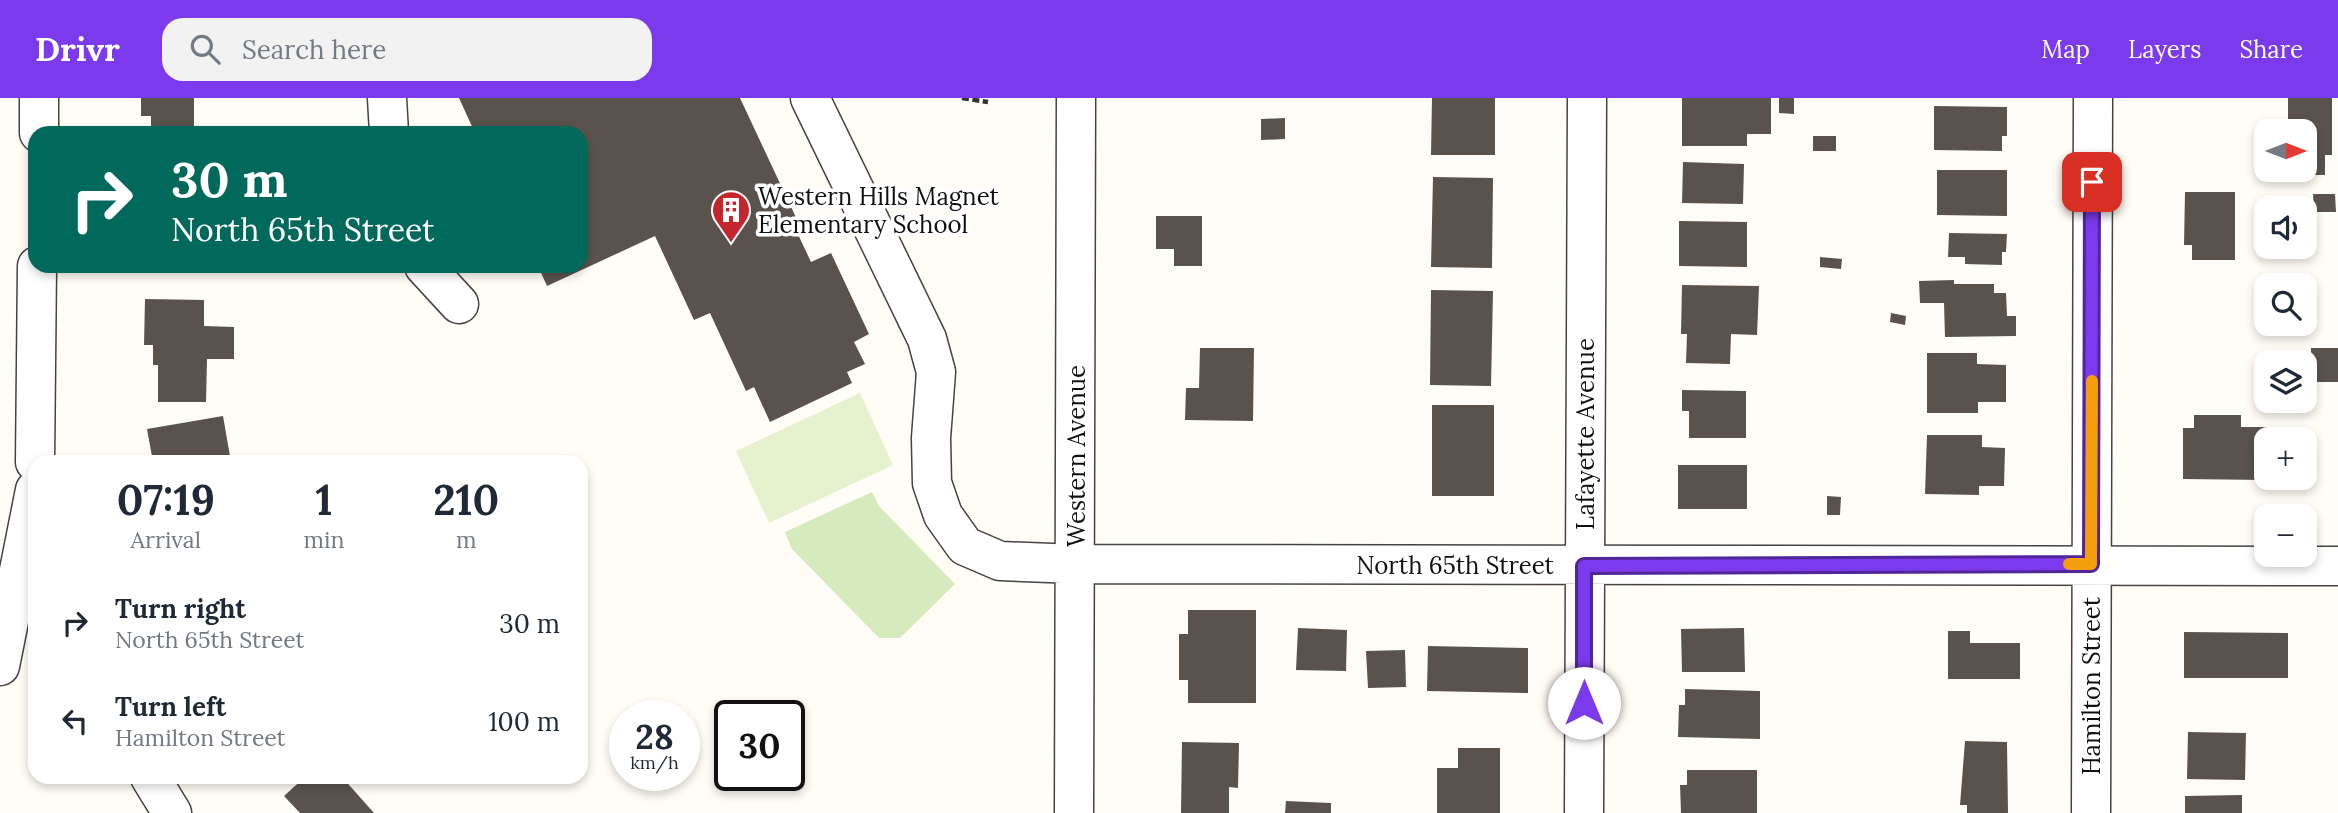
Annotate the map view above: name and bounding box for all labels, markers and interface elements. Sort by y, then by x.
search box [162,18,652,81]
text: Drivr [35,28,120,70]
icon: search [186,30,224,68]
text: Search here [242,33,386,66]
text: Map [2041,34,2090,65]
text: Layers [2128,34,2201,65]
text: Share [2239,34,2303,65]
north arrow [2254,119,2317,182]
map controls [2254,119,2317,567]
text: 30 m [171,148,288,210]
pin [2062,152,2122,212]
icon: right [56,154,147,245]
icon: arrive [2073,163,2111,201]
place label: Western Hills Magnet Elementary School [758,181,1000,240]
building icon: Western Hills Magnet Elementary School [710,189,752,244]
button: sound [2254,196,2317,259]
text: North 65th Street [171,209,434,250]
button: search [2254,273,2317,336]
street label: Lafayette Avenue [1570,338,1601,530]
button: layers [2254,350,2317,413]
street label: Western Avenue [1061,365,1092,547]
button: + [2254,427,2317,490]
text: 07:19 [117,473,215,527]
text: 1 [315,473,333,527]
text: 210 [433,473,499,527]
button: − [2254,504,2317,567]
text: Arrival [131,525,201,554]
text: min [304,525,345,554]
text: m [456,525,477,554]
street label: North 65th Street [1356,550,1555,581]
text: Turn right [115,592,246,625]
street label: Hamilton Street [2076,596,2107,775]
icon: right [56,604,94,642]
text: 30 m [499,607,560,640]
text: North 65th Street [115,625,304,654]
position arrow [1547,666,1621,740]
text: Turn left [115,690,226,723]
speed limit sign: 30 [714,700,805,791]
icon: left [56,702,94,740]
text: 100 m [488,705,560,738]
text: 28 [635,714,674,759]
text: Hamilton Street [115,723,285,752]
text: km/h [630,751,679,774]

